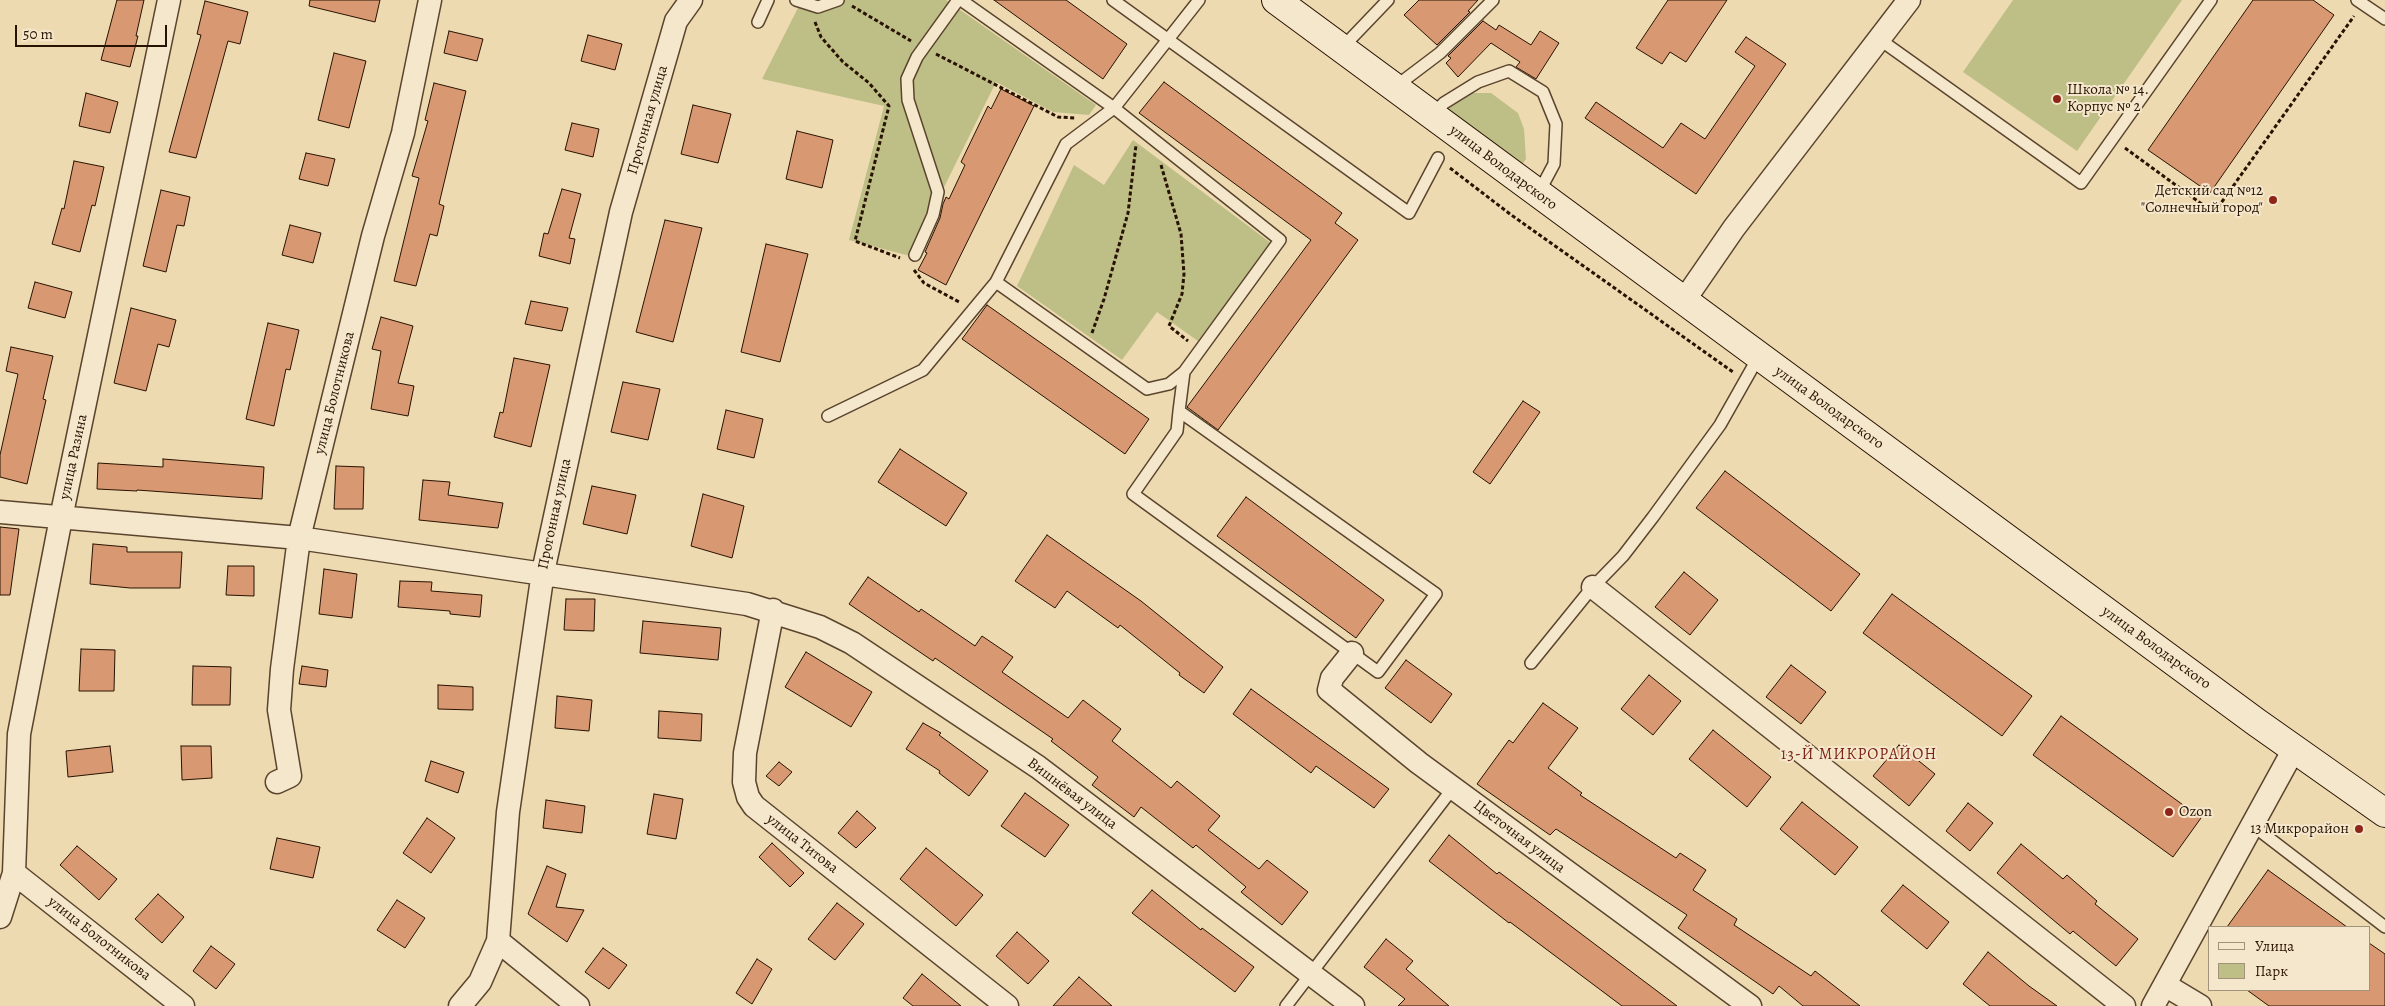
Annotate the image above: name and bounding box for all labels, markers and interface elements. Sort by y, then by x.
scale bar [18,15,170,47]
text: 50 m [23,24,53,44]
street label: Прогонная улица [624,63,672,177]
place label: Школа № 14. Корпус № 2 [2067,81,2149,116]
marker: Школа № 14. Корпус № 2 [2051,93,2063,105]
street label: улица Володарского [1446,122,1560,214]
place label: Детский сад №12 "Солнечный город" [2141,182,2263,217]
marker: Детский сад №12 "Солнечный город" [2267,194,2279,206]
street label: улица Болотникова [311,330,359,456]
street label: улица Володарского [1771,362,1887,454]
street label: улица Разина [56,413,92,501]
street label: Прогонная улица [534,457,576,571]
street label: улица Володарского [2098,602,2214,694]
district label: 13-Й МИКРОРАЙОН [1779,745,1939,765]
street label: Вишнёвая улица [1023,754,1121,834]
street label: Цветочная улица [1470,797,1568,877]
place label: Ozon [2179,803,2212,821]
marker: Ozon [2163,806,2175,818]
street label: улица Титова [763,810,841,878]
place label: 13 Микрорайон [2250,820,2349,838]
marker: 13 Микрорайон [2353,823,2365,835]
street label: улица Болотникова [44,893,154,985]
legend [2208,926,2370,991]
text: Улица [2255,936,2294,956]
text: Парк [2255,961,2288,981]

